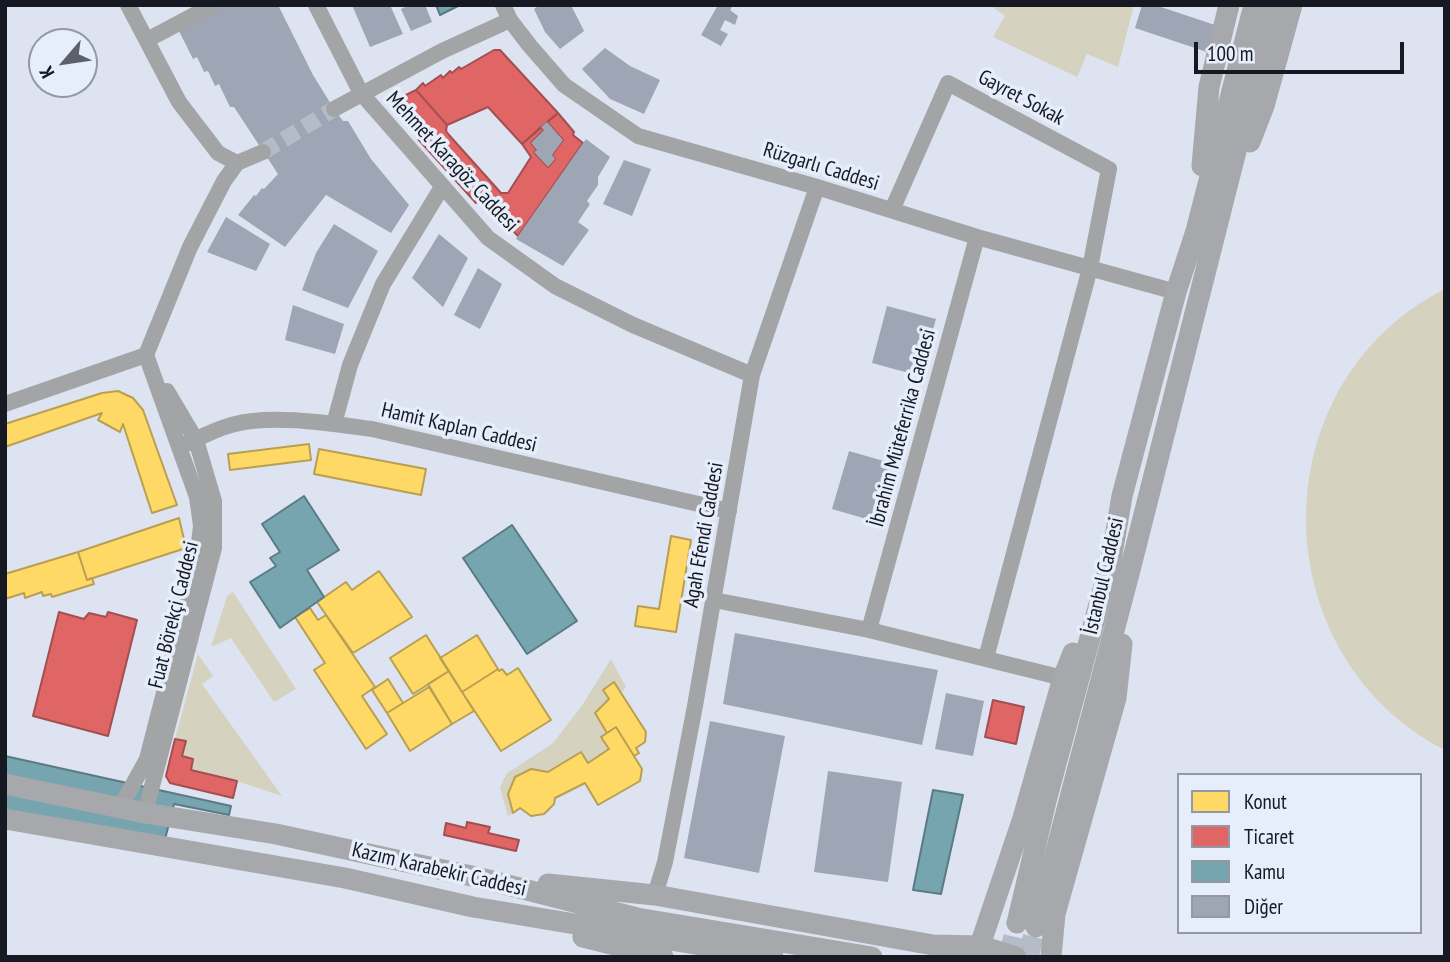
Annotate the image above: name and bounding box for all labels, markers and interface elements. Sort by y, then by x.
north arrow [28,28,98,98]
scale bar [1198,28,1408,72]
text: 100 m [1207,40,1253,67]
text: K [33,62,59,82]
street label: Gayret Sokak [974,65,1068,131]
street label: Mehmet Karagöz Caddesi [381,87,523,237]
street label: Rüzgarlı Caddesi [760,137,882,197]
street label: İbrahim Müteferrika Caddesi [864,326,942,530]
street label: Hamit Kaplan Caddesi [379,398,539,458]
street label: Agah Efendi Caddesi [679,460,729,610]
street label: İstanbul Caddesi [1078,515,1130,637]
street label: Fuat Börekçi Caddesi [144,539,204,691]
legend [1177,773,1422,934]
text: Konut [1244,788,1287,815]
text: Ticaret [1244,823,1294,850]
street label: Kazım Karabekir Caddesi [349,838,529,902]
text: Kamu [1244,858,1285,885]
text: Diğer [1244,893,1283,920]

